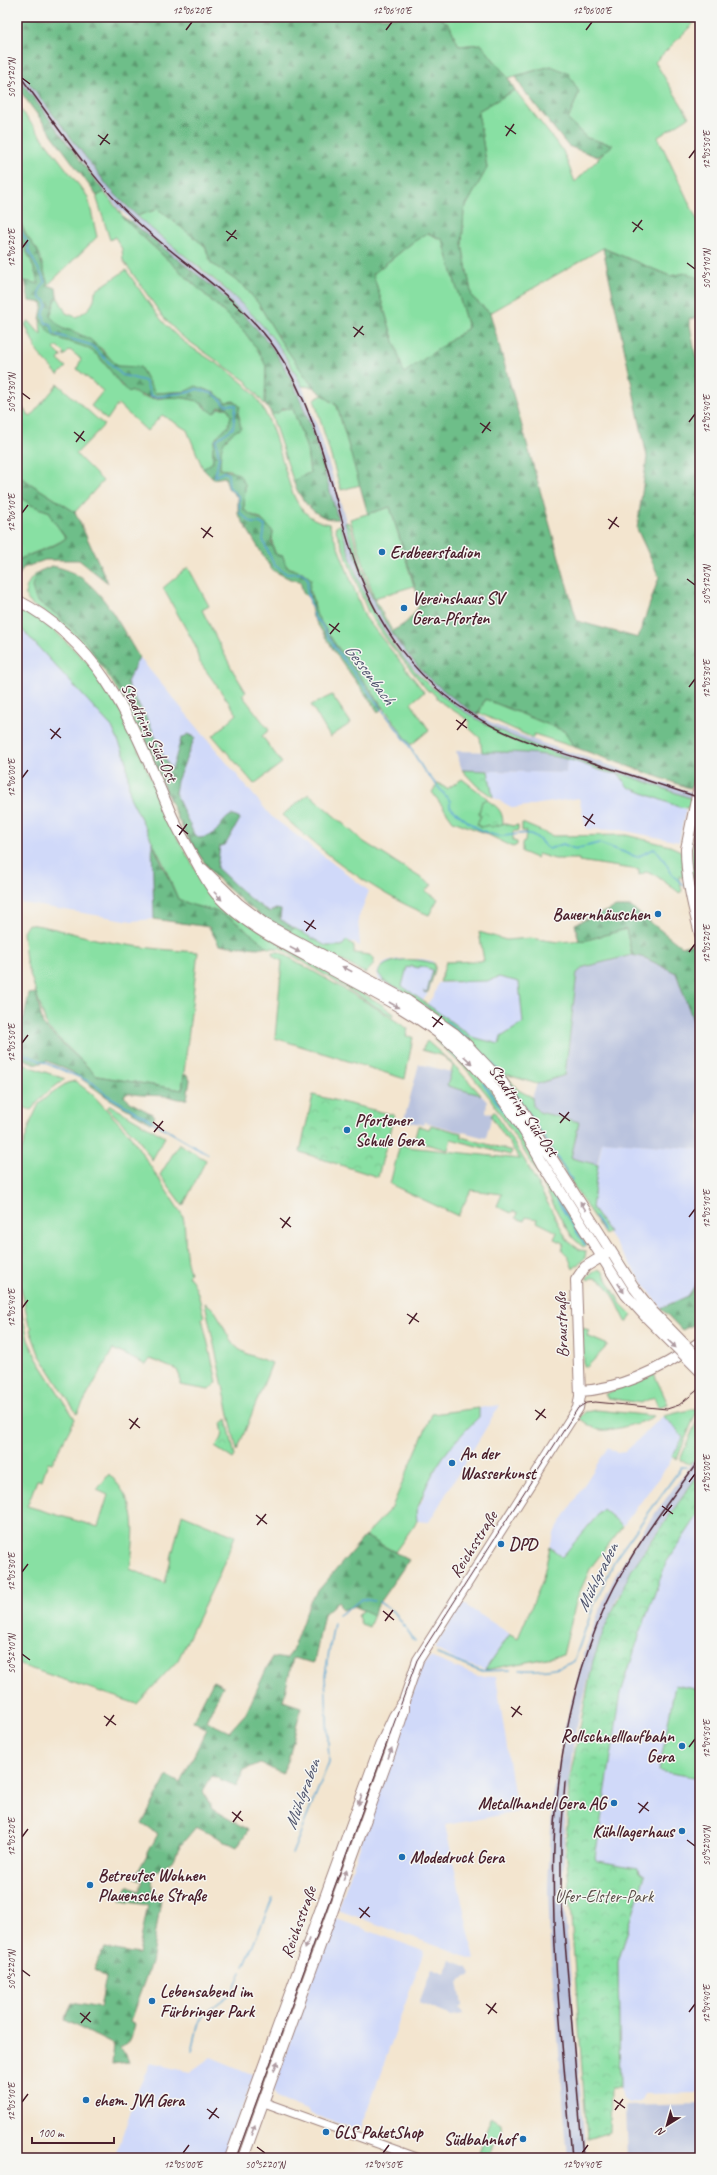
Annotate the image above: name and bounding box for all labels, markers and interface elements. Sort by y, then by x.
text: 12°06'20"E [173,4,213,17]
text: 12°06'10"E [373,4,413,17]
text: 12°06'00"E [573,4,613,17]
text: 50°51'20"N [5,56,18,98]
text: 12°05'50"E [700,129,713,169]
text: 12°06'20"E [5,227,18,267]
text: 50°51'10"N [700,247,713,289]
text: 50°51'30"N [5,371,18,413]
text: 12°05'40"E [700,393,713,433]
text: 12°06'10"E [5,492,18,532]
place label: Erdbeerstadion [390,542,481,563]
marker: Erdbeerstadion [377,547,387,557]
text: 50°51'20"N [700,563,713,605]
place label: Vereinshaus SV Gera-Pforten [412,588,507,629]
marker: Vereinshaus SV Gera-Pforten [399,603,409,613]
water label: Gessenbach [340,639,401,710]
text: 12°05'30"E [700,658,713,698]
street label: Stadtring Süd-Ost [116,679,184,787]
text: 12°06'00"E [5,757,18,797]
one-way arrow [214,891,223,901]
place label: Bauernhäuschen [553,904,651,925]
marker: Bauernhäuschen [653,909,663,919]
text: 12°05'20"E [700,923,713,963]
one-way arrow [289,947,301,954]
one-way arrow [341,965,353,972]
one-way arrow [388,1001,400,1008]
text: 12°05'50"E [5,1022,18,1062]
one-way arrow [463,1055,473,1065]
street label: Stadtring Süd-Ost [484,1060,564,1162]
place label: Pfortener Schule Gera [355,1110,425,1151]
marker: Pfortener Schule Gera [342,1125,352,1135]
text: 12°05'10"E [700,1188,713,1228]
one-way arrow [579,1200,586,1212]
one-way arrow [617,1283,625,1293]
text: 12°05'40"E [5,1287,18,1327]
street label: Braustraße [550,1290,573,1358]
one-way arrow [667,1339,677,1349]
place label: An der Wasserkunst [460,1443,538,1484]
text: 12°05'00"E [700,1453,713,1493]
marker: An der Wasserkunst [447,1458,457,1468]
street label: Reichsstraße [445,1506,503,1581]
place label: DPD [509,1534,539,1555]
water label: Mühlgraben [571,1537,624,1615]
marker: DPD [496,1539,506,1549]
text: 12°05'30"E [5,1551,18,1591]
text: 50°52'10"N [5,1632,18,1674]
text: 12°04'50"E [700,1718,713,1758]
place label: Rollschnelllaufbahn Gera [561,1726,676,1767]
marker: Rollschnelllaufbahn Gera [677,1741,687,1751]
one-way arrow [388,1746,394,1758]
water label: Mühlgraben [279,1754,326,1832]
place label: Metallhandel Gera AG [478,1793,608,1814]
one-way arrow [357,1795,363,1807]
marker: Metallhandel Gera AG [609,1798,619,1808]
text: 12°05'20"E [5,1816,18,1856]
place label: Kühllagerhaus [592,1821,676,1842]
text: 50°52'00"N [700,1824,713,1866]
marker: Kühllagerhaus [677,1826,687,1836]
place label: Modedruck Gera [410,1847,506,1868]
marker: Modedruck Gera [397,1852,407,1862]
place label: Betreutes Wohnen Plauensche Straße [98,1865,208,1906]
one-way arrow [343,1868,349,1880]
marker: Betreutes Wohnen Plauensche Straße [85,1880,95,1890]
street label: Reichsstraße [276,1882,322,1961]
park label: Ufer-Elster-Park [555,1886,655,1907]
one-way arrow [304,1939,310,1951]
text: 50°52'20"N [5,1948,18,1990]
place label: Lebensabend im Fürbringer Park [160,1981,256,2022]
text: 12°04'40"E [700,1983,713,2023]
marker: Lebensabend im Fürbringer Park [147,1996,157,2006]
one-way arrow [274,2059,280,2071]
text: 12°05'10"E [5,2081,18,2121]
place label: ehem. JVA Gera [94,2090,186,2111]
marker: ehem. JVA Gera [81,2095,91,2105]
north arrow [647,2105,687,2145]
scale bar [32,2119,114,2145]
place label: GLS PaketShop [334,2122,424,2143]
one-way arrow [250,2124,256,2136]
text: N [652,2124,668,2141]
text: 100 m [38,2125,65,2141]
marker: GLS PaketShop [321,2127,331,2137]
place label: Südbahnhof [444,2129,520,2150]
marker: Südbahnhof [518,2134,528,2144]
text: 12°05'00"E [164,2158,204,2171]
text: 50°52'20"N [245,2158,287,2171]
text: 12°04'50"E [364,2158,404,2171]
text: 12°04'40"E [563,2158,603,2171]

